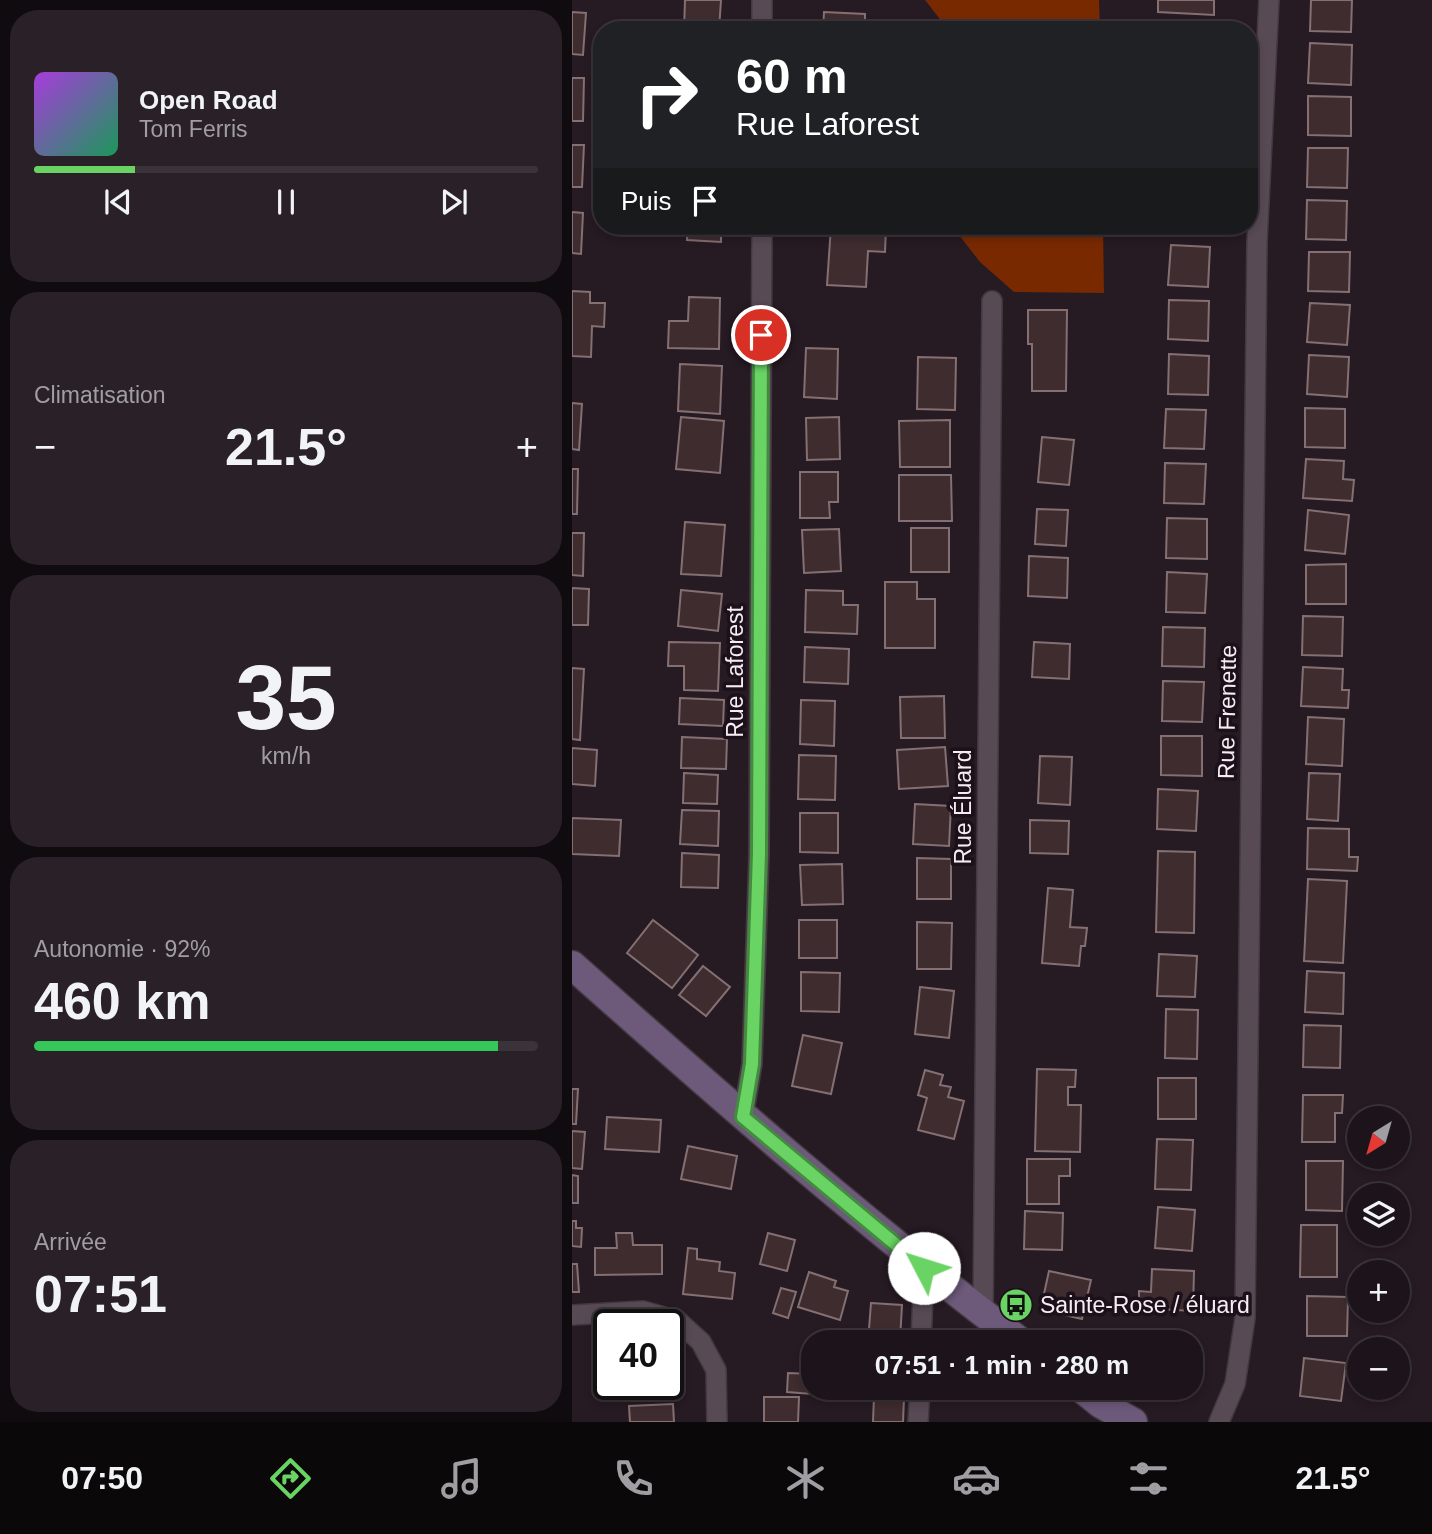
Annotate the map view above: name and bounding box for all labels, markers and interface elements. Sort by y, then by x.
icon: right [621,49,712,140]
text: 60 m [736,49,848,103]
text: Open Road [139,85,278,115]
text: Rue Laforest [736,106,919,142]
text: Tom Ferris [139,116,248,142]
icon: arrive [686,182,724,220]
icon: previous [99,183,137,221]
icon: pause [267,183,305,221]
icon: next [435,183,473,221]
text: Puis [621,186,672,216]
pin [731,305,791,365]
icon: arrive [742,316,780,354]
text: Climatisation [34,382,166,408]
text: 21.5° [225,418,347,476]
text: − [34,426,56,468]
text: + [516,426,538,468]
street label: Rue Laforest [722,606,748,738]
street label: Rue Frenette [1213,645,1241,779]
text: 35 [235,647,337,748]
text: km/h [261,743,311,769]
street label: Rue Éluard [950,749,976,865]
text: Autonomie · 92% [34,936,210,962]
text: 460 km [34,972,210,1030]
north arrow [1347,1106,1410,1169]
map controls [1347,1106,1410,1400]
button: layers [1347,1183,1410,1246]
text: Arrivée [34,1229,107,1255]
position arrow [887,1231,961,1305]
button: + [1347,1260,1410,1323]
text: 07:51 [34,1265,167,1323]
bus stop icon: Sainte-Rose / éluard [997,1286,1035,1324]
place label: Sainte-Rose / éluard [1040,1292,1250,1318]
speed limit sign: 40 [593,1309,684,1400]
button: − [1347,1337,1410,1400]
text: 07:51 · 1 min · 280 m [875,1350,1129,1380]
icon: directions [266,1454,315,1503]
icon: music [437,1454,486,1503]
icon: phone [609,1454,658,1503]
icon: climate [781,1454,830,1503]
icon: car [952,1454,1001,1503]
icon: filters [1124,1454,1173,1503]
text: 07:50 [61,1460,143,1496]
text: 21.5° [1296,1460,1371,1496]

